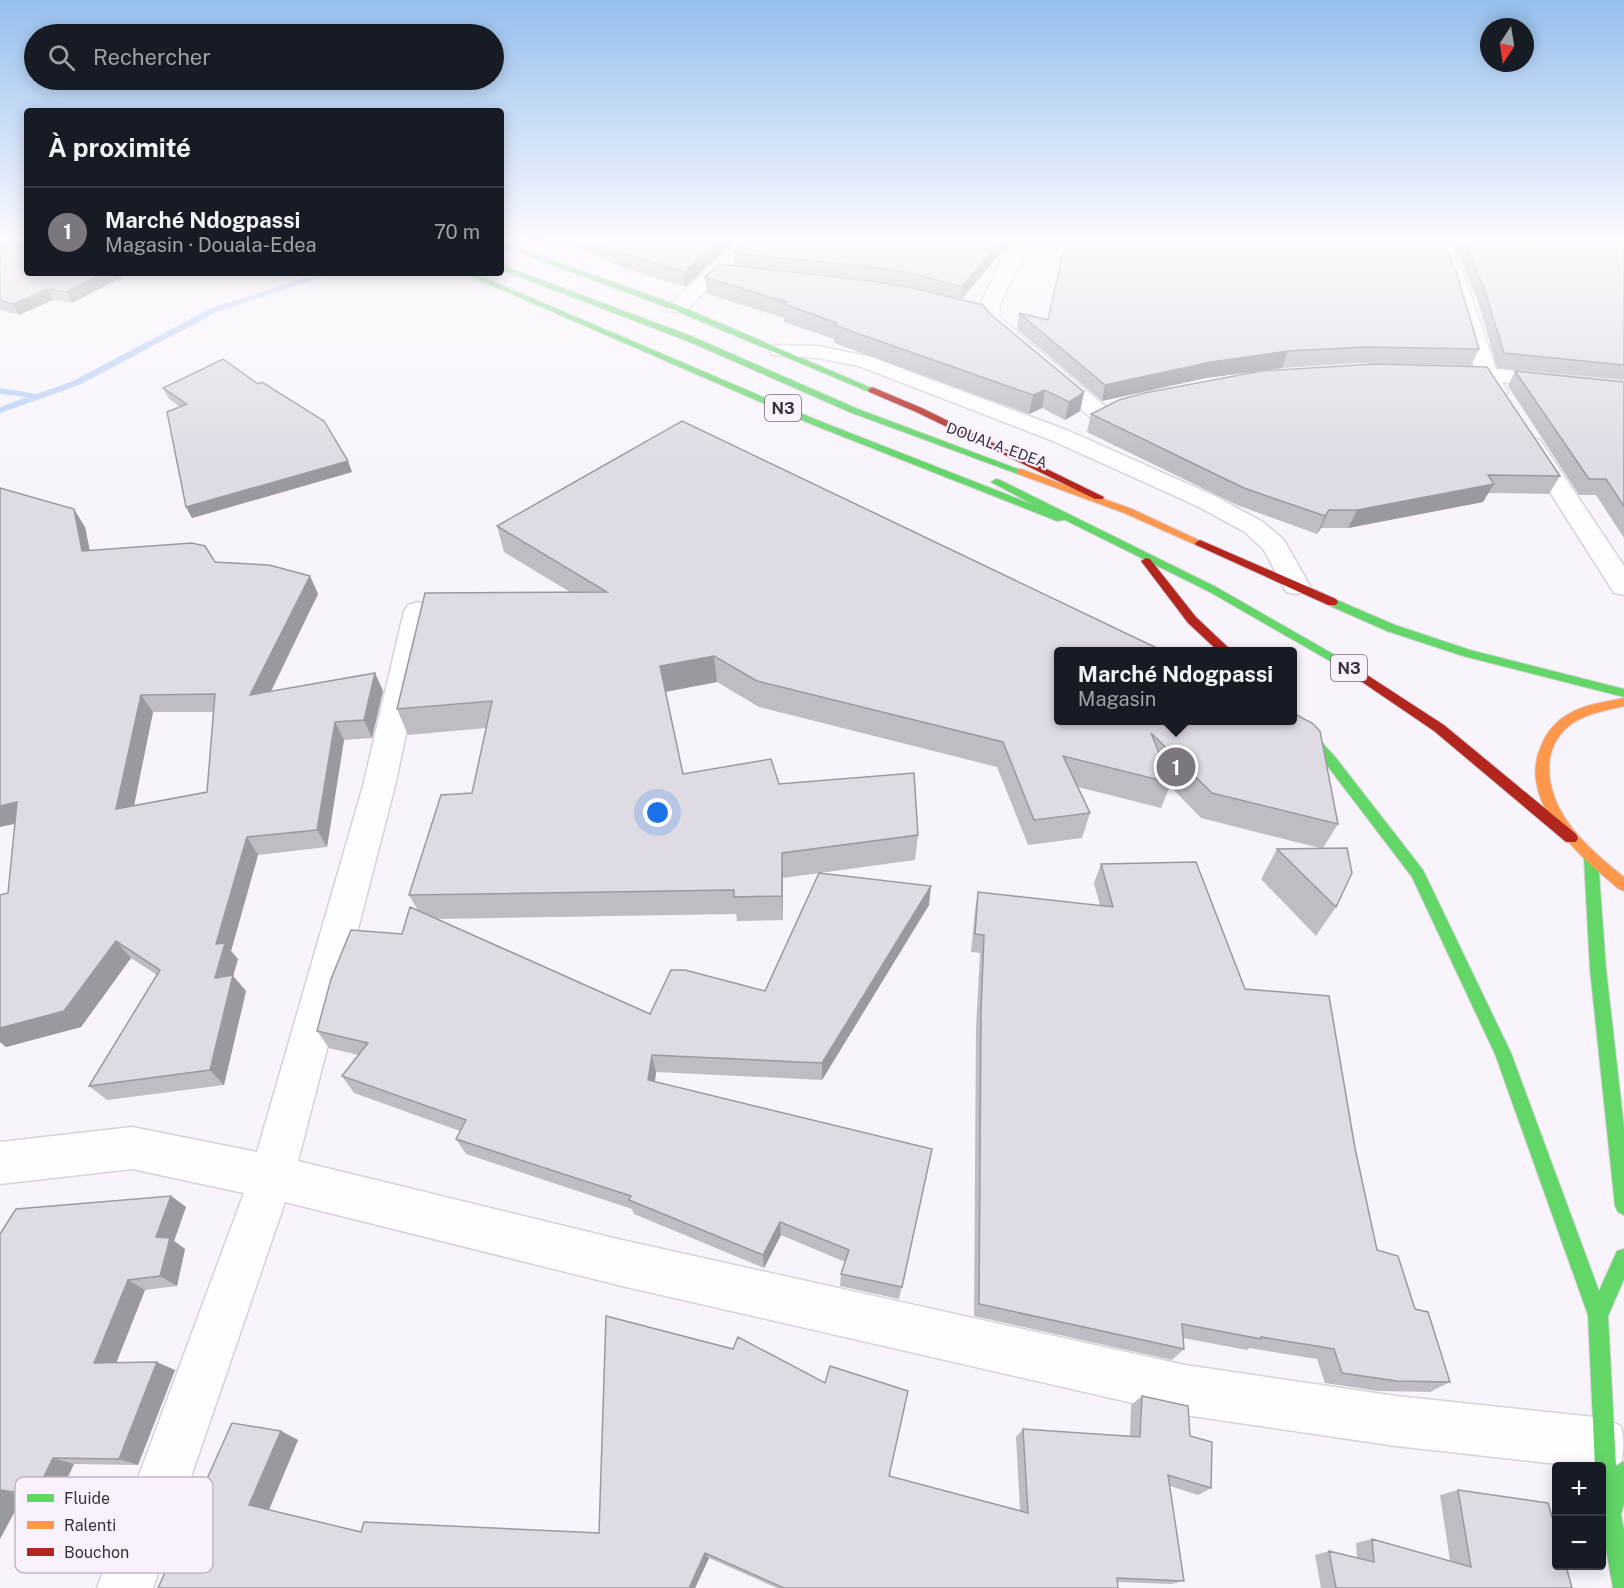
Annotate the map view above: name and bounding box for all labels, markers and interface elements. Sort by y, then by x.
north arrow [1480,18,1534,72]
search box [24,24,504,90]
icon: search [45,41,78,74]
text: Rechercher [93,44,211,70]
text: À proximité [48,132,191,163]
text: Marché Ndogpassi [105,207,300,233]
text: 1 [63,220,72,244]
text: 70 m [434,220,480,244]
text: Magasin · Douala-Edea [105,233,317,257]
road number: N3 [765,395,801,421]
street label: DOUALA-EDEA [944,419,1050,471]
popup [1054,647,1297,725]
road number: N3 [1331,655,1367,681]
text: Marché Ndogpassi [1078,661,1273,687]
text: Magasin [1078,687,1156,711]
pin: 1 [1156,744,1196,789]
your location [643,798,672,827]
map controls [1552,1462,1606,1570]
button: + [1552,1462,1606,1516]
legend [15,1477,213,1573]
text: Fluide [64,1489,110,1508]
text: Ralenti [64,1516,116,1535]
button: − [1552,1516,1606,1570]
text: Bouchon [64,1543,129,1562]

